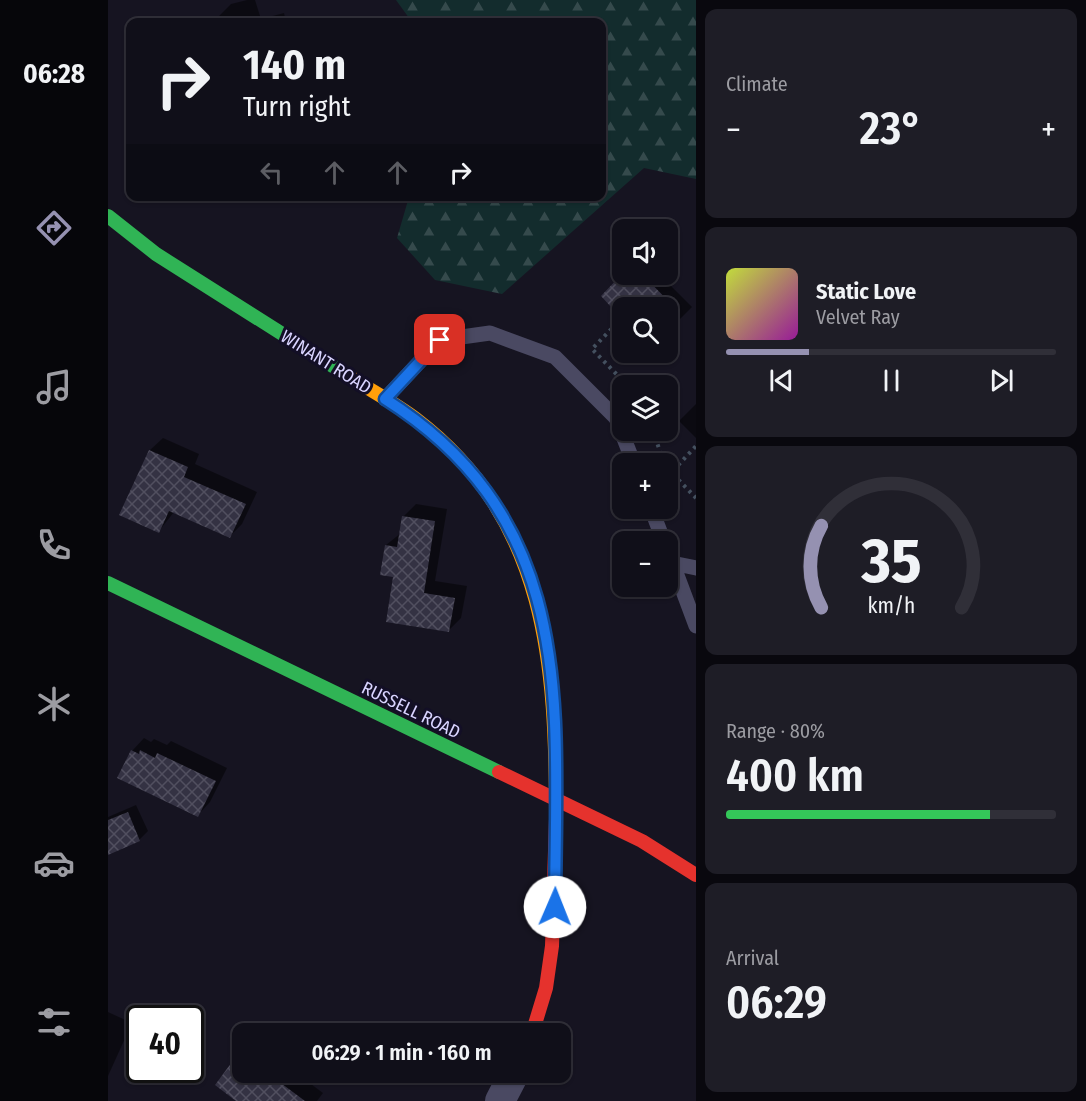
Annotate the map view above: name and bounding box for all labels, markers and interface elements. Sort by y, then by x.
text: 140 m [243,40,346,90]
icon: right [144,42,222,120]
text: 06:28 [23,58,85,90]
text: Climate [726,72,788,96]
text: Turn right [243,91,351,123]
text: 23° [860,102,922,156]
text: − [726,110,741,150]
text: + [1041,110,1056,150]
icon: left [255,156,288,189]
icon: ahead [318,156,351,189]
icon: ahead [381,156,414,189]
icon: right [444,156,477,189]
icon: directions [33,207,75,249]
map controls [612,219,678,597]
button: sound [612,219,678,285]
text: Static Love [816,278,916,305]
button: search [612,297,678,363]
text: Velvet Ray [816,305,900,329]
pin [414,314,465,365]
icon: arrive [423,323,456,356]
street label: WINANT ROAD [277,325,375,399]
icon: previous [765,364,798,397]
icon: pause [875,364,908,397]
icon: next [985,364,1018,397]
icon: music [33,366,75,408]
button: layers [612,375,678,441]
button: + [612,453,678,519]
icon: phone [33,524,75,566]
text: 35 [860,524,921,599]
button: − [612,531,678,597]
text: km/h [867,593,915,619]
street label: RUSSELL ROAD [358,677,464,743]
icon: climate [33,683,75,725]
text: Range · 80% [726,719,825,743]
text: 400 km [726,749,864,803]
icon: car [33,842,75,884]
position arrow [523,875,587,939]
text: Arrival [726,946,779,970]
text: 06:29 [726,976,827,1030]
icon: filters [33,1001,75,1043]
speed limit sign: 40 [126,1005,204,1083]
text: 06:29 · 1 min · 160 m [311,1039,492,1066]

